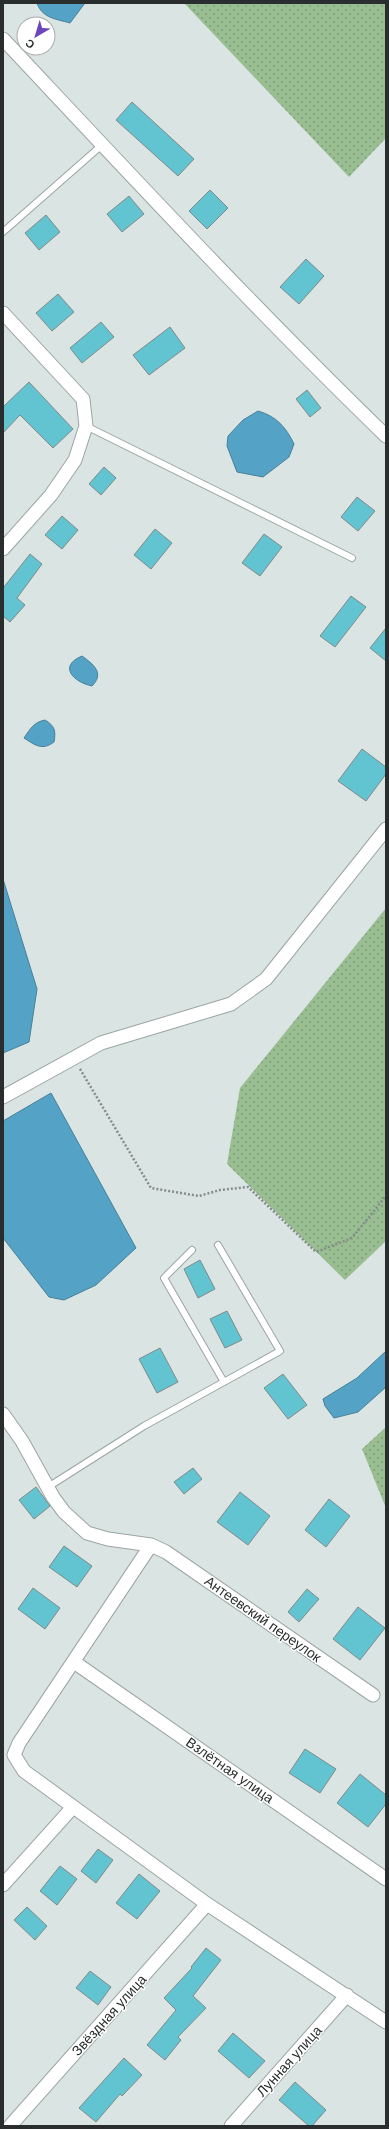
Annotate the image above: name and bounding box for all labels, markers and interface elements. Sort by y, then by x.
north arrow [16,16,56,56]
text: С [23,37,37,51]
street label: Антеевский переулок [202,1573,325,1666]
street label: Взлётная улица [183,1734,277,1806]
street label: Звёздная улица [68,1971,150,2059]
street label: Лунная улица [253,2022,325,2100]

